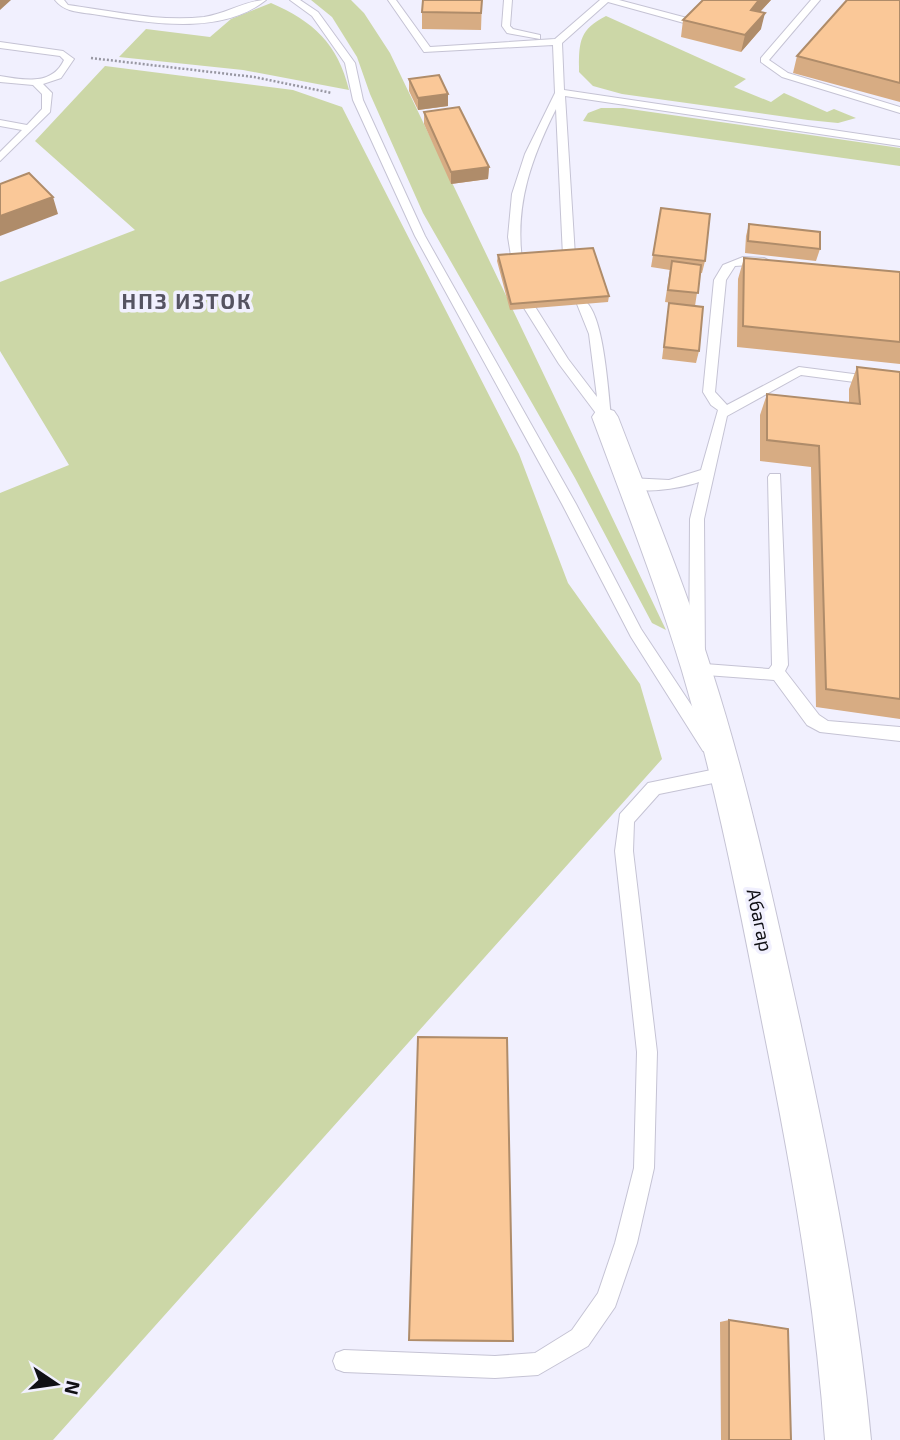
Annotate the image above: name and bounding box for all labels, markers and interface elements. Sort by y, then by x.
district label: НПЗ ИЗТОК [122,288,252,313]
street label: Абагар [743,886,778,953]
north arrow [21,1349,91,1419]
text: N [60,1379,86,1397]

